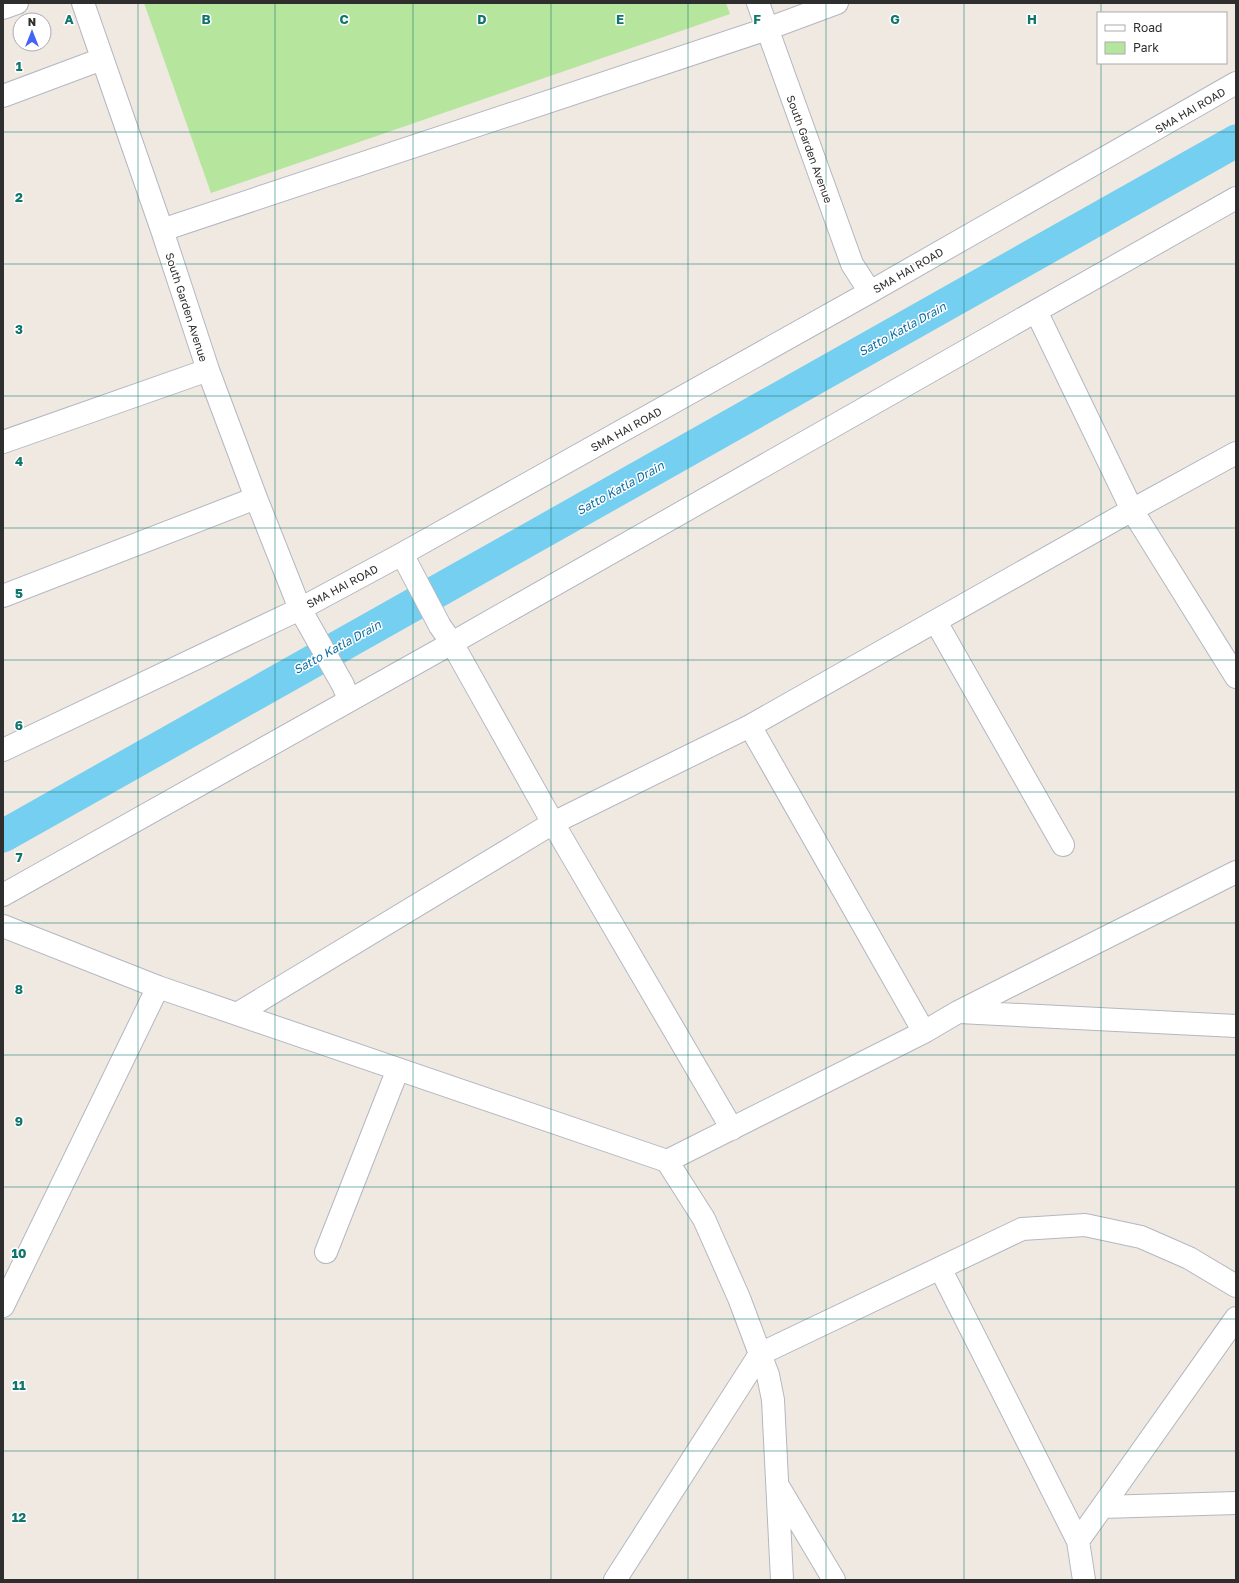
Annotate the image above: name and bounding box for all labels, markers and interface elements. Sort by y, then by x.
text: A [64,11,74,27]
text: B [201,11,211,27]
text: C [339,11,349,27]
text: D [477,11,487,27]
text: E [616,11,624,27]
text: F [753,11,761,27]
text: G [890,11,900,27]
text: H [1027,11,1037,27]
north arrow [12,12,52,52]
legend [1097,12,1227,64]
text: N [28,15,36,28]
text: Road [1133,20,1162,35]
text: Park [1133,40,1159,55]
text: 1 [16,58,23,74]
street label: SMA HAI ROAD [1153,84,1228,135]
street label: South Garden Avenue [784,93,836,205]
text: 2 [15,189,23,205]
street label: SMA HAI ROAD [871,244,946,295]
street label: South Garden Avenue [163,251,211,363]
water label: Satto Katla Drain [856,298,949,359]
text: 3 [15,321,23,337]
street label: SMA HAI ROAD [588,404,664,454]
text: 4 [15,453,23,469]
water label: Satto Katla Drain [574,457,667,518]
street label: SMA HAI ROAD [304,562,380,610]
text: 5 [15,585,23,601]
water label: Satto Katla Drain [291,616,384,677]
text: 6 [15,717,23,733]
text: 7 [15,849,23,865]
text: 8 [15,981,23,997]
text: 9 [15,1113,23,1129]
text: 10 [11,1245,27,1261]
text: 11 [12,1377,26,1393]
text: 12 [12,1509,26,1525]

